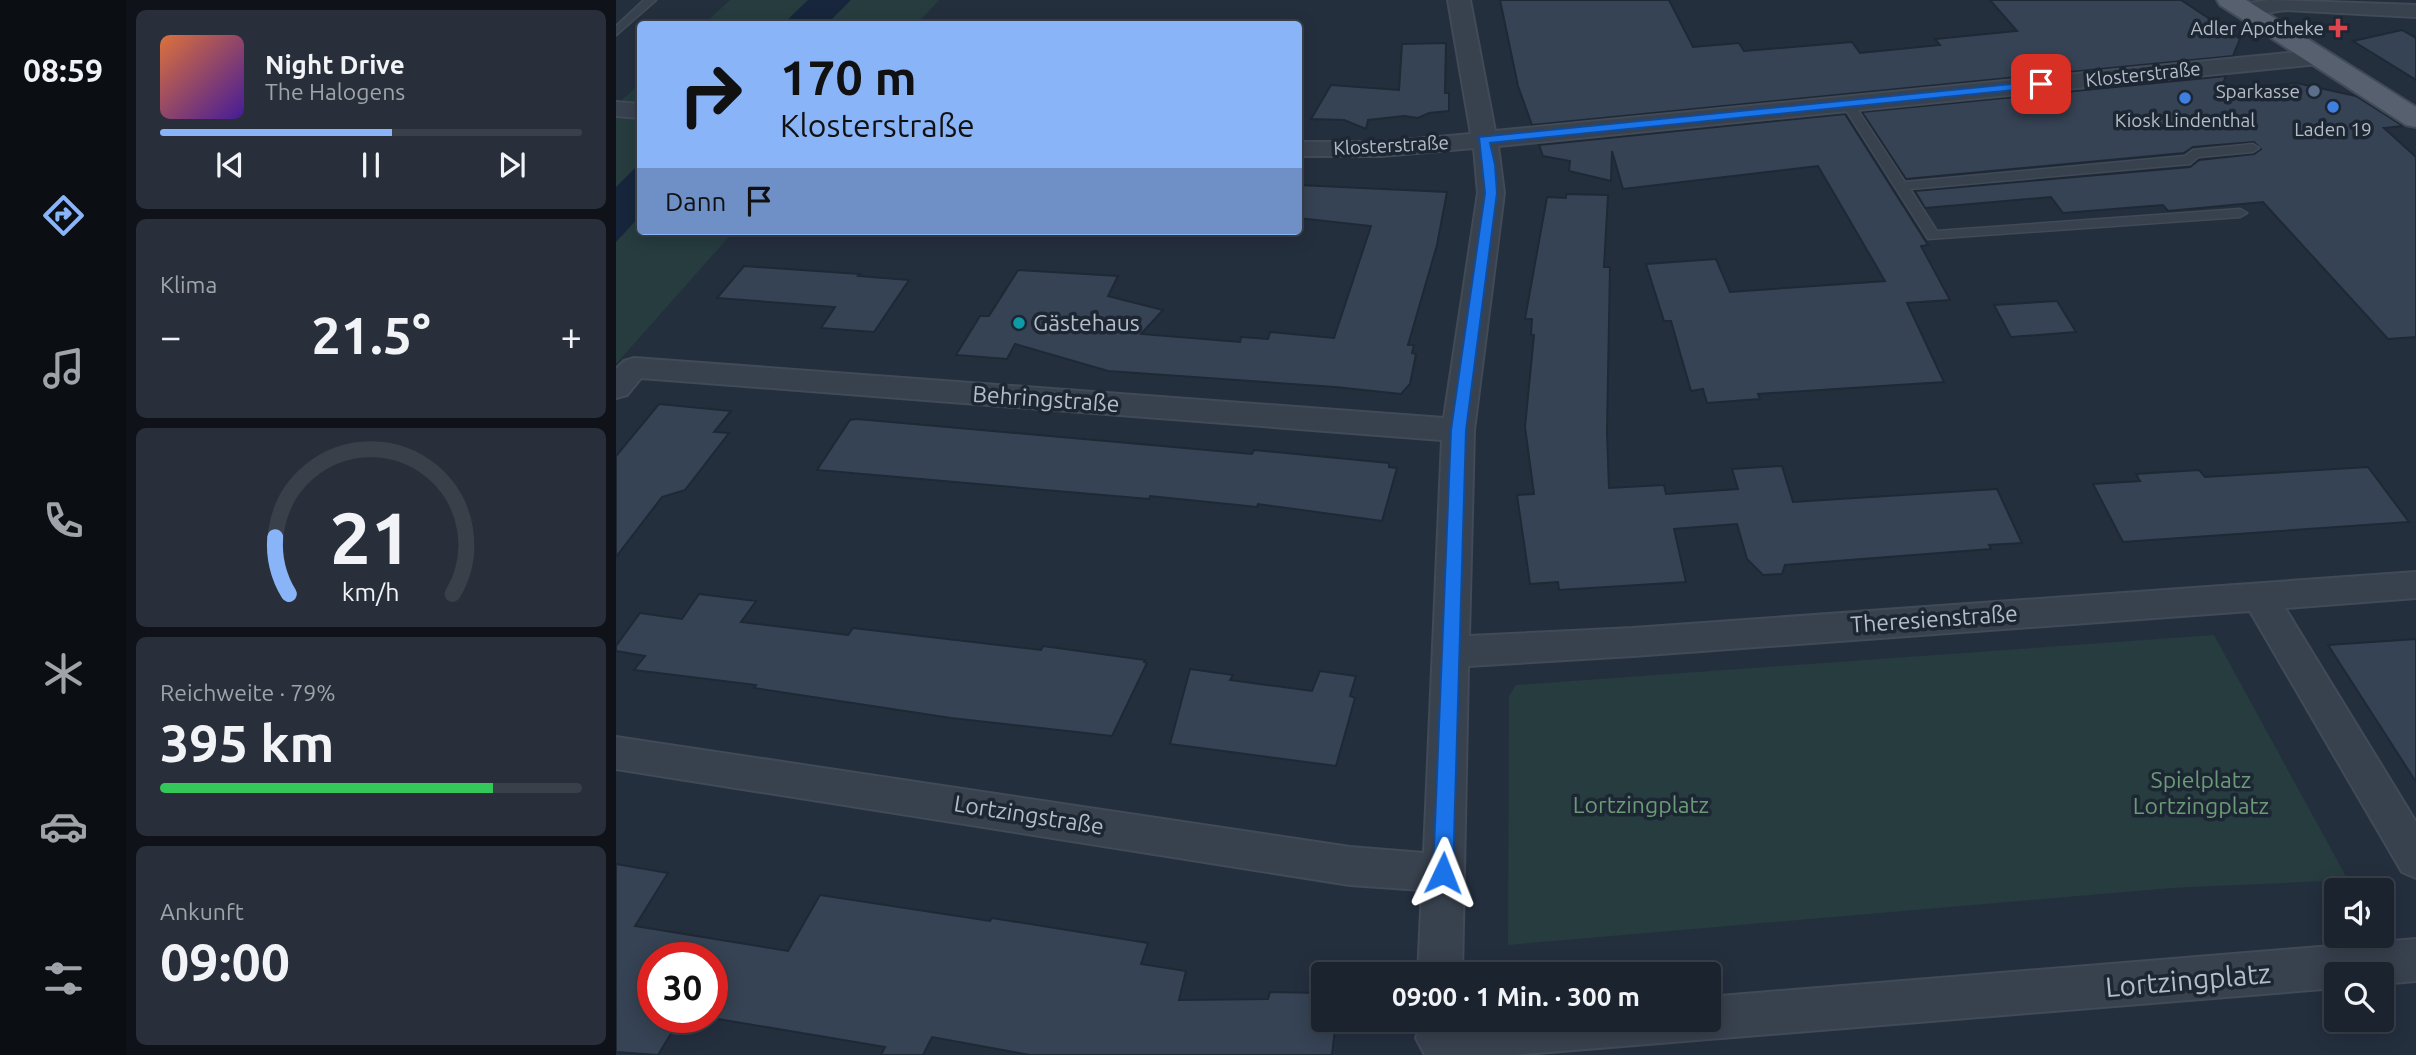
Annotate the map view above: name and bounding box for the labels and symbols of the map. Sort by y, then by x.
place label: Adler Apotheke [2190,17,2324,39]
marker: Adler Apotheke [2330,20,2346,36]
pin [2011,54,2071,114]
street label: Klosterstraße [2084,57,2202,91]
place label: Sparkasse [2216,80,2300,102]
marker: Sparkasse [2306,83,2322,99]
marker: Kiosk Lindenthal [2177,90,2193,106]
marker: Laden 19 [2325,99,2341,115]
place label: Kiosk Lindenthal [2115,109,2255,131]
place label: Laden 19 [2294,118,2372,140]
street label: Klosterstraße [1333,131,1449,159]
place label: Gästehaus [1033,310,1140,335]
marker: Gästehaus [1011,315,1027,331]
street label: Behringstraße [972,381,1120,416]
street label: Theresienstraße [1850,600,2018,637]
park label: Spielplatz Lortzingplatz [2133,767,2269,818]
street label: Lortzingstraße [952,790,1106,839]
park label: Lortzingplatz [1573,792,1709,817]
position arrow [1406,836,1480,910]
speed limit sign: 30 [637,942,728,1033]
street label: Lortzingplatz [2104,957,2272,1002]

